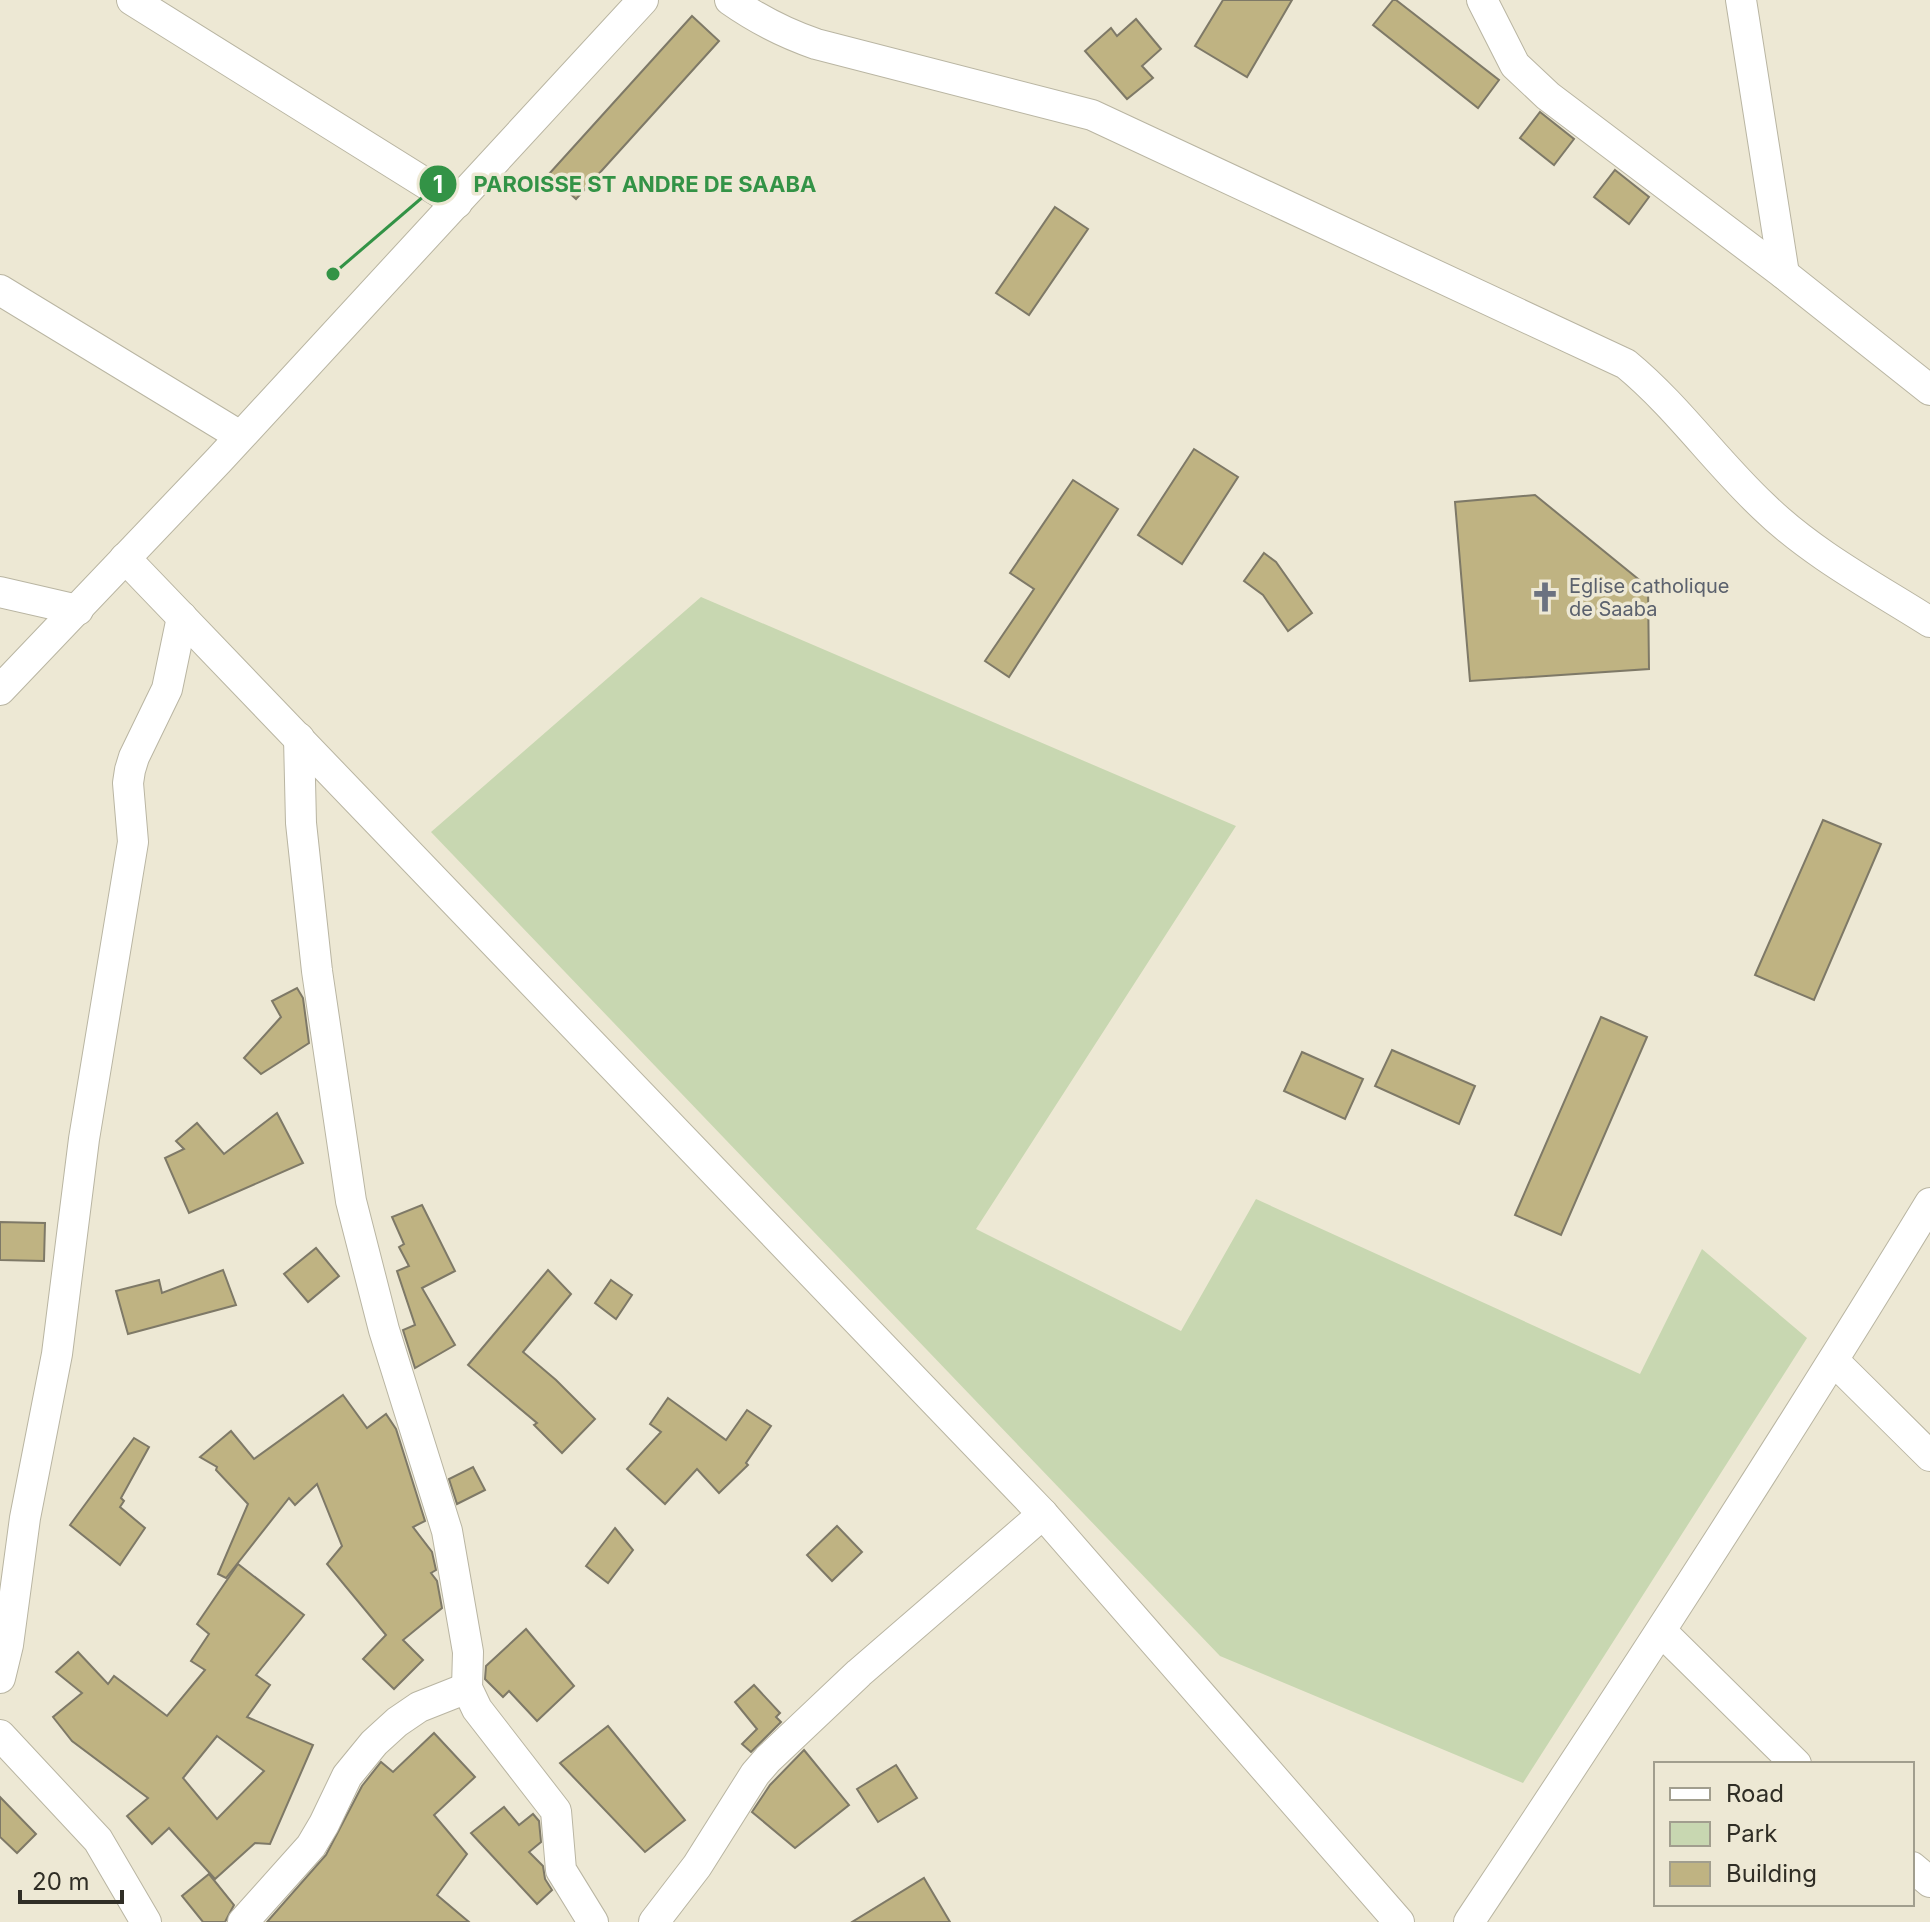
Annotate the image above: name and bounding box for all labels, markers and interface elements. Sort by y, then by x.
callout: PAROISSE ST ANDRE DE SAABA [418,161,833,207]
text: 1 [433,170,443,199]
text: PAROISSE ST ANDRE DE SAABA [474,171,816,197]
place label: Eglise catholique de Saaba [1569,574,1729,621]
church icon: Eglise catholique de Saaba [1528,580,1562,614]
legend [1654,1762,1914,1906]
text: Road [1726,1779,1784,1808]
text: Park [1726,1819,1777,1848]
scale bar [20,1854,122,1904]
text: Building [1726,1859,1817,1888]
text: 20 m [32,1867,90,1896]

